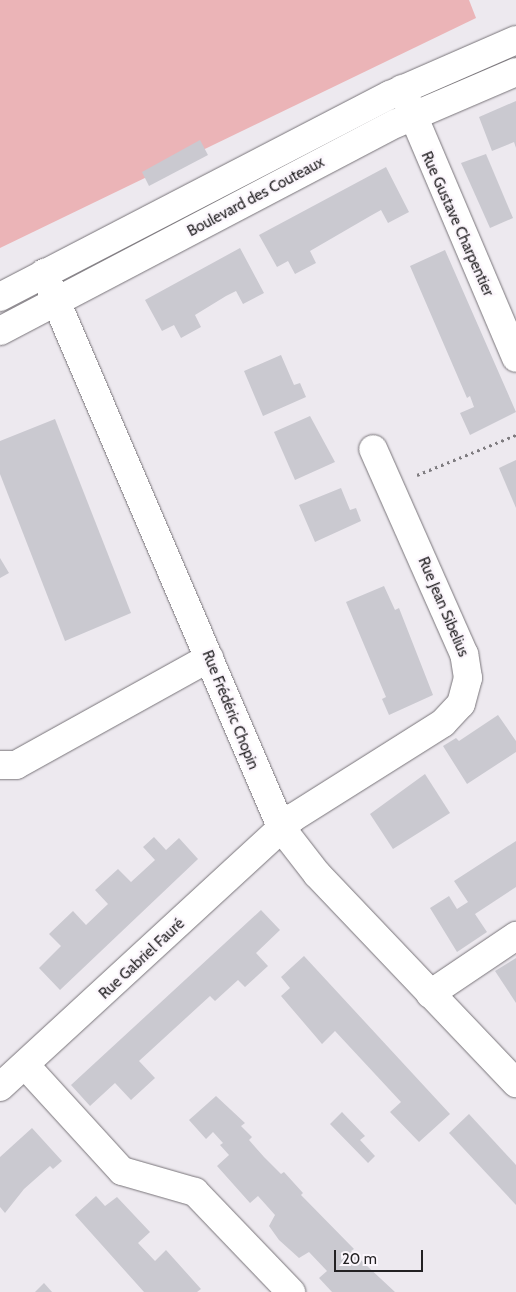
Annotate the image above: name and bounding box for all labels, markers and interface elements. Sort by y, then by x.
street label: Rue Gustave Charpentier [417,149,497,299]
street label: Boulevard des Couteaux [184,153,328,241]
street label: Rue Jean Sibelius [414,554,472,660]
street label: Rue Frédéric Chopin [198,648,262,772]
street label: Rue Gabriel Fauré [96,915,188,1003]
scale bar [336,1240,425,1272]
text: 20 m [342,1250,377,1268]

